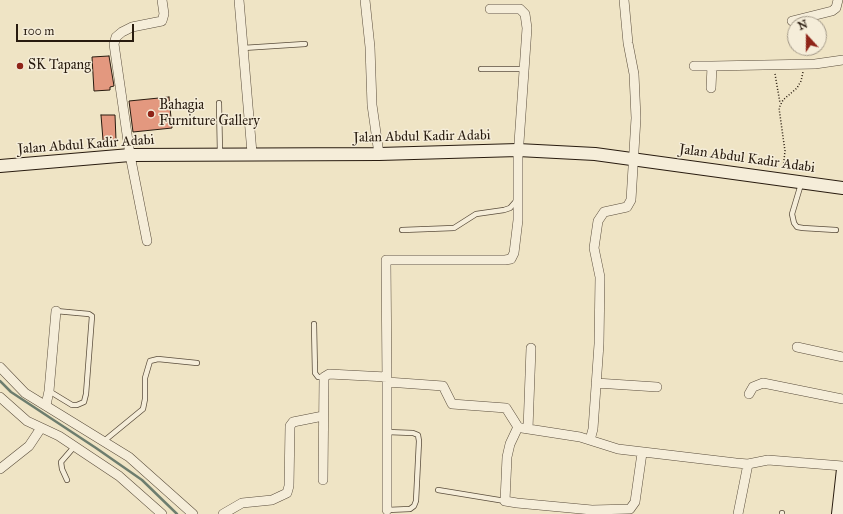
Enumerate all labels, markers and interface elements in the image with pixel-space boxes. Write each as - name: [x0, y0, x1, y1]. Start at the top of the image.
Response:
- scale bar: [18, 16, 136, 42]
- north arrow: [787, 16, 827, 56]
- text: N: [796, 18, 810, 33]
- text: 100 m: [23, 24, 54, 38]
- place label: SK Tapang: [28, 58, 91, 74]
- marker: SK Tapang: [15, 61, 25, 71]
- place label: Bahagia Furniture Gallery: [159, 98, 260, 130]
- marker: Bahagia Furniture Gallery: [146, 109, 156, 119]
- street label: Jalan Abdul Kadir Adabi: [353, 127, 491, 147]
- street label: Jalan Abdul Kadir Adabi: [17, 132, 155, 158]
- street label: Jalan Abdul Kadir Adabi: [678, 141, 816, 177]

